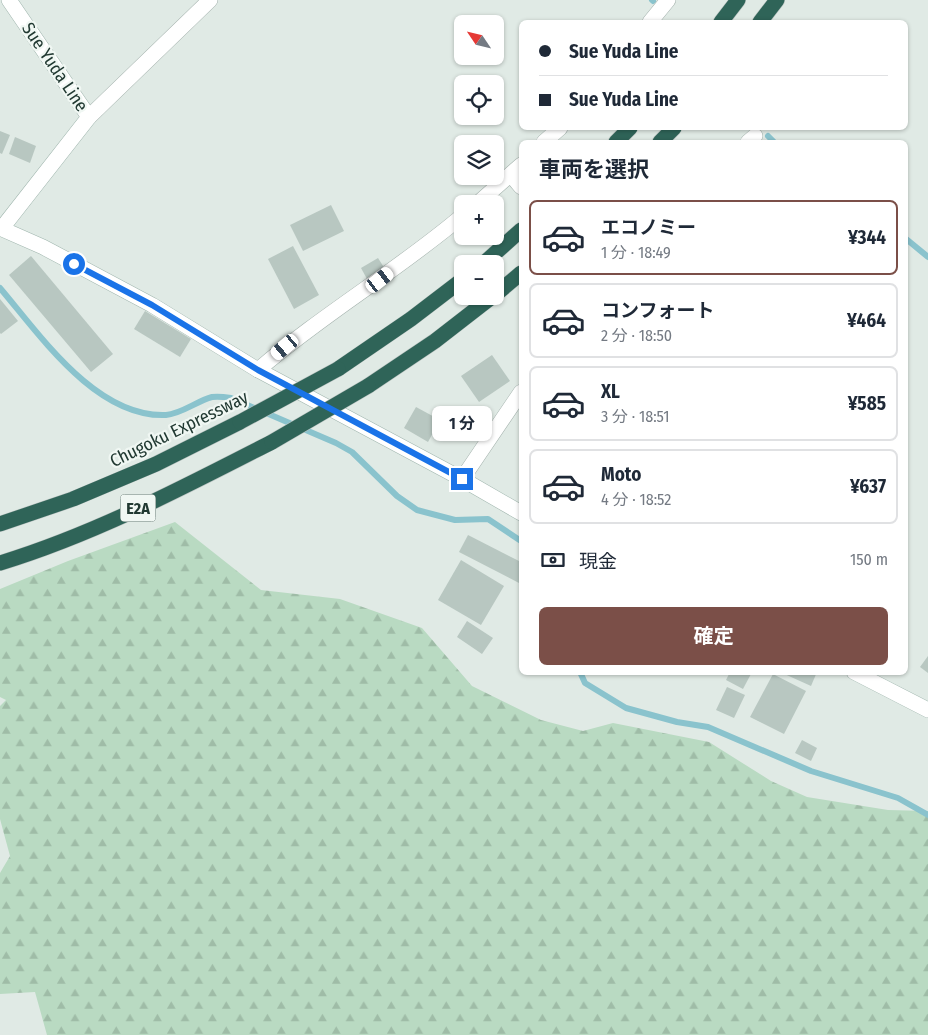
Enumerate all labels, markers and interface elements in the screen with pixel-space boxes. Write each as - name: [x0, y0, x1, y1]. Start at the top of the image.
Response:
- north arrow: [454, 15, 504, 65]
- map controls: [454, 15, 504, 305]
- street label: Sue Yuda Line: [17, 18, 93, 116]
- text: Sue Yuda Line: [569, 40, 679, 63]
- button: locate: [454, 75, 504, 125]
- text: Sue Yuda Line: [569, 88, 679, 111]
- button: layers: [454, 135, 504, 185]
- text: 車両を選択: [539, 156, 649, 183]
- button: +: [454, 195, 504, 245]
- icon: car: [541, 215, 586, 260]
- text: エコノミー: [601, 216, 696, 239]
- text: ¥344: [848, 226, 886, 249]
- text: 1 分 · 18:49: [601, 243, 671, 262]
- route start: [63, 253, 85, 275]
- button: −: [454, 255, 504, 305]
- car: [363, 265, 396, 295]
- icon: car: [541, 298, 586, 343]
- text: コンフォート: [601, 299, 714, 322]
- text: ¥464: [847, 309, 886, 332]
- text: 2 分 · 18:50: [601, 326, 672, 345]
- car: [268, 332, 301, 362]
- text: XL: [601, 380, 620, 403]
- icon: car: [541, 381, 586, 426]
- street label: Chugoku Expressway: [106, 386, 252, 472]
- text: ¥585: [848, 392, 886, 415]
- callout: 1 分: [432, 406, 492, 442]
- text: 3 分 · 18:51: [601, 407, 669, 426]
- text: 1 分: [449, 414, 475, 433]
- text: Moto: [601, 463, 641, 486]
- icon: car: [541, 464, 586, 509]
- route end: [451, 468, 473, 490]
- text: ¥637: [850, 475, 886, 498]
- text: 4 分 · 18:52: [601, 490, 671, 509]
- road number: E2A: [120, 494, 156, 522]
- icon: cash: [539, 546, 567, 574]
- text: 現金: [579, 550, 617, 573]
- text: 150 m: [850, 550, 888, 569]
- button: 確定: [539, 607, 888, 665]

